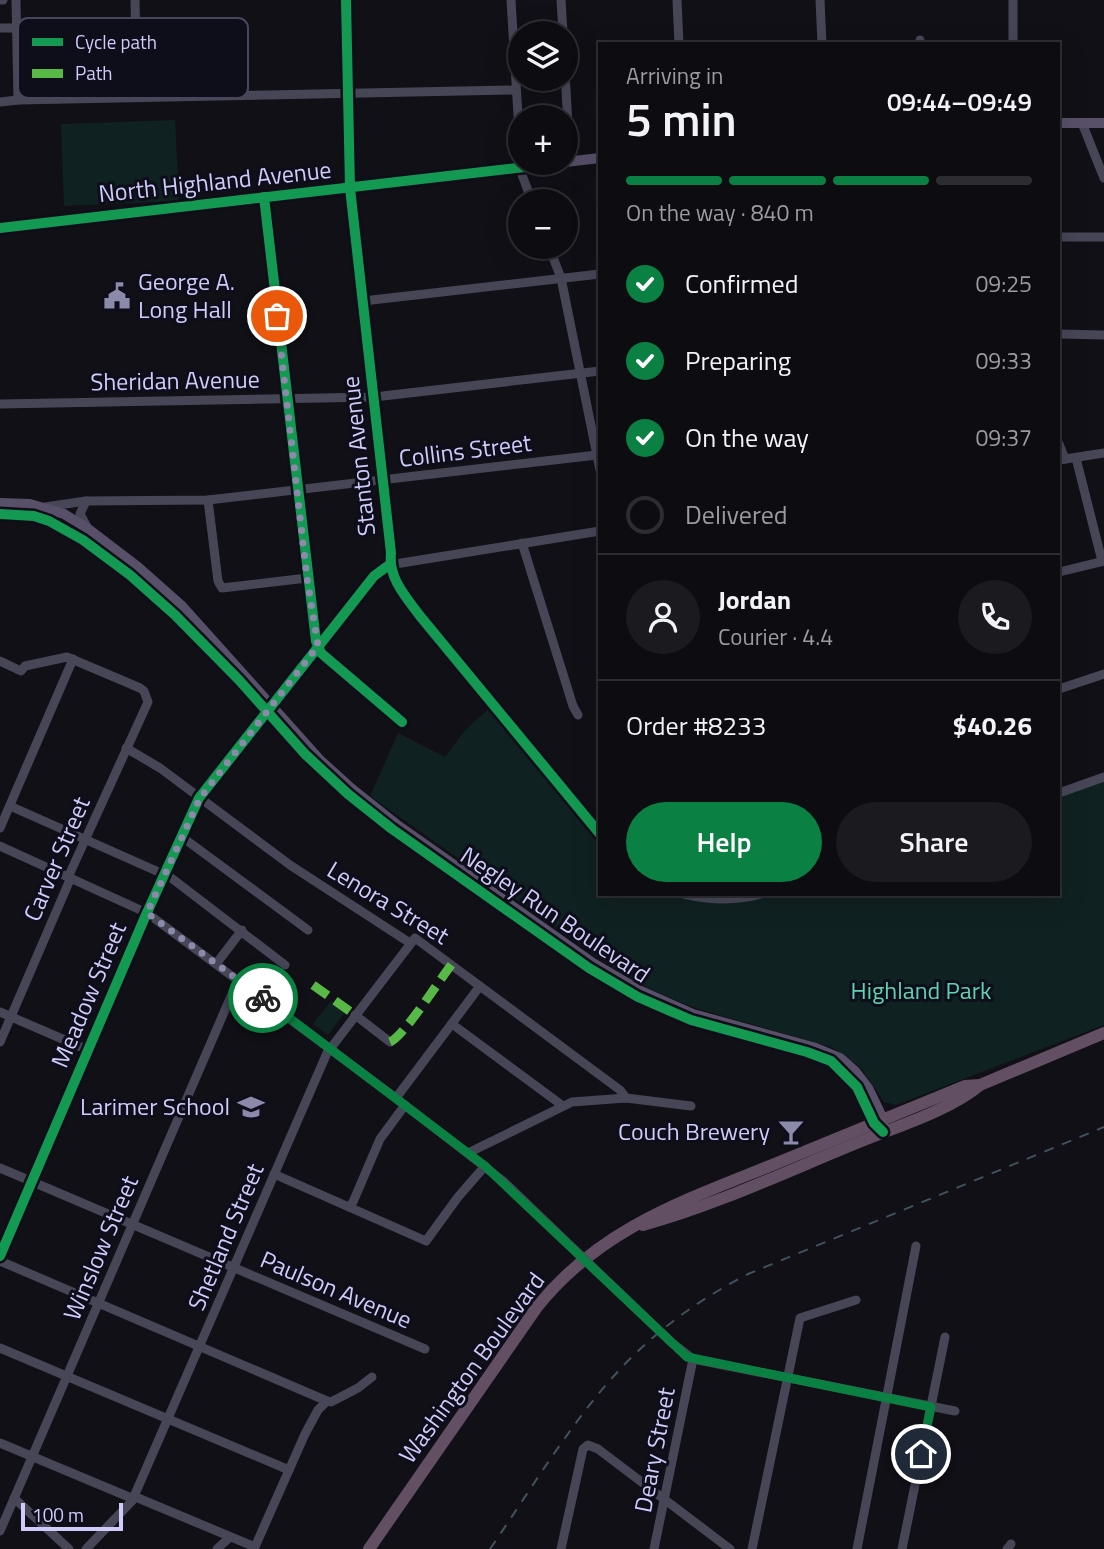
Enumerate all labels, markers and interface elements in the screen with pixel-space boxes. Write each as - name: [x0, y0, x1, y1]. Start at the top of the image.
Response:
- legend: [18, 18, 248, 98]
- map controls: [508, 21, 578, 259]
- button: layers: [508, 21, 578, 91]
- text: Cycle path: [75, 27, 157, 56]
- text: Path: [75, 58, 113, 87]
- text: Arriving in: [626, 58, 723, 93]
- text: 09:44–09:49: [887, 82, 1032, 121]
- text: 5 min: [626, 84, 737, 154]
- button: +: [508, 105, 578, 175]
- street label: North Highland Avenue: [97, 151, 333, 211]
- button: −: [508, 189, 578, 259]
- text: On the way · 840 m: [626, 195, 814, 230]
- place label: George A. Long Hall: [138, 263, 235, 327]
- text: Confirmed: [685, 264, 799, 303]
- icon: check: [626, 265, 664, 303]
- text: 09:25: [975, 266, 1032, 301]
- public building icon: George A. Long Hall: [102, 281, 132, 311]
- pin: [247, 286, 307, 346]
- icon: bag: [258, 297, 296, 335]
- text: Preparing: [685, 341, 791, 380]
- icon: check: [626, 342, 664, 380]
- text: 09:33: [975, 343, 1032, 378]
- street label: Sheridan Avenue: [90, 361, 260, 399]
- street label: Stanton Avenue: [332, 374, 384, 538]
- text: On the way: [685, 418, 809, 457]
- icon: check: [626, 419, 664, 457]
- text: 09:37: [975, 420, 1032, 455]
- street label: Collins Street: [397, 424, 534, 476]
- text: Delivered: [685, 495, 788, 534]
- button: person: [626, 580, 700, 654]
- text: Jordan: [718, 580, 791, 619]
- button: phone: [958, 580, 1032, 654]
- text: Courier · 4.4: [718, 619, 833, 654]
- text: Order #8233: [626, 706, 766, 745]
- text: $40.26: [953, 706, 1032, 745]
- street label: Carver Street: [14, 790, 99, 927]
- button: Help: [626, 802, 822, 882]
- button: Share: [836, 802, 1032, 882]
- street label: Negley Run Boulevard: [453, 837, 658, 991]
- street label: Lenora Street: [321, 852, 457, 953]
- street label: Meadow Street: [41, 916, 135, 1073]
- courier: [228, 963, 298, 1033]
- park label: Highland Park: [850, 972, 992, 1008]
- icon: bike: [244, 979, 282, 1017]
- place label: Larimer School: [80, 1088, 230, 1124]
- school or university icon: Larimer School: [236, 1092, 266, 1122]
- place label: Couch Brewery: [618, 1113, 770, 1149]
- bar icon: Couch Brewery: [776, 1117, 806, 1147]
- street label: Shetland Street: [178, 1157, 272, 1316]
- street label: Winslow Street: [53, 1169, 147, 1326]
- street label: Paulson Avenue: [255, 1241, 418, 1337]
- street label: Washington Boulevard: [389, 1264, 553, 1470]
- street label: Deary Street: [624, 1384, 684, 1515]
- pin: [891, 1424, 951, 1484]
- icon: home: [902, 1435, 940, 1473]
- scale bar: [21, 1500, 122, 1532]
- text: 100 m: [32, 1500, 84, 1529]

